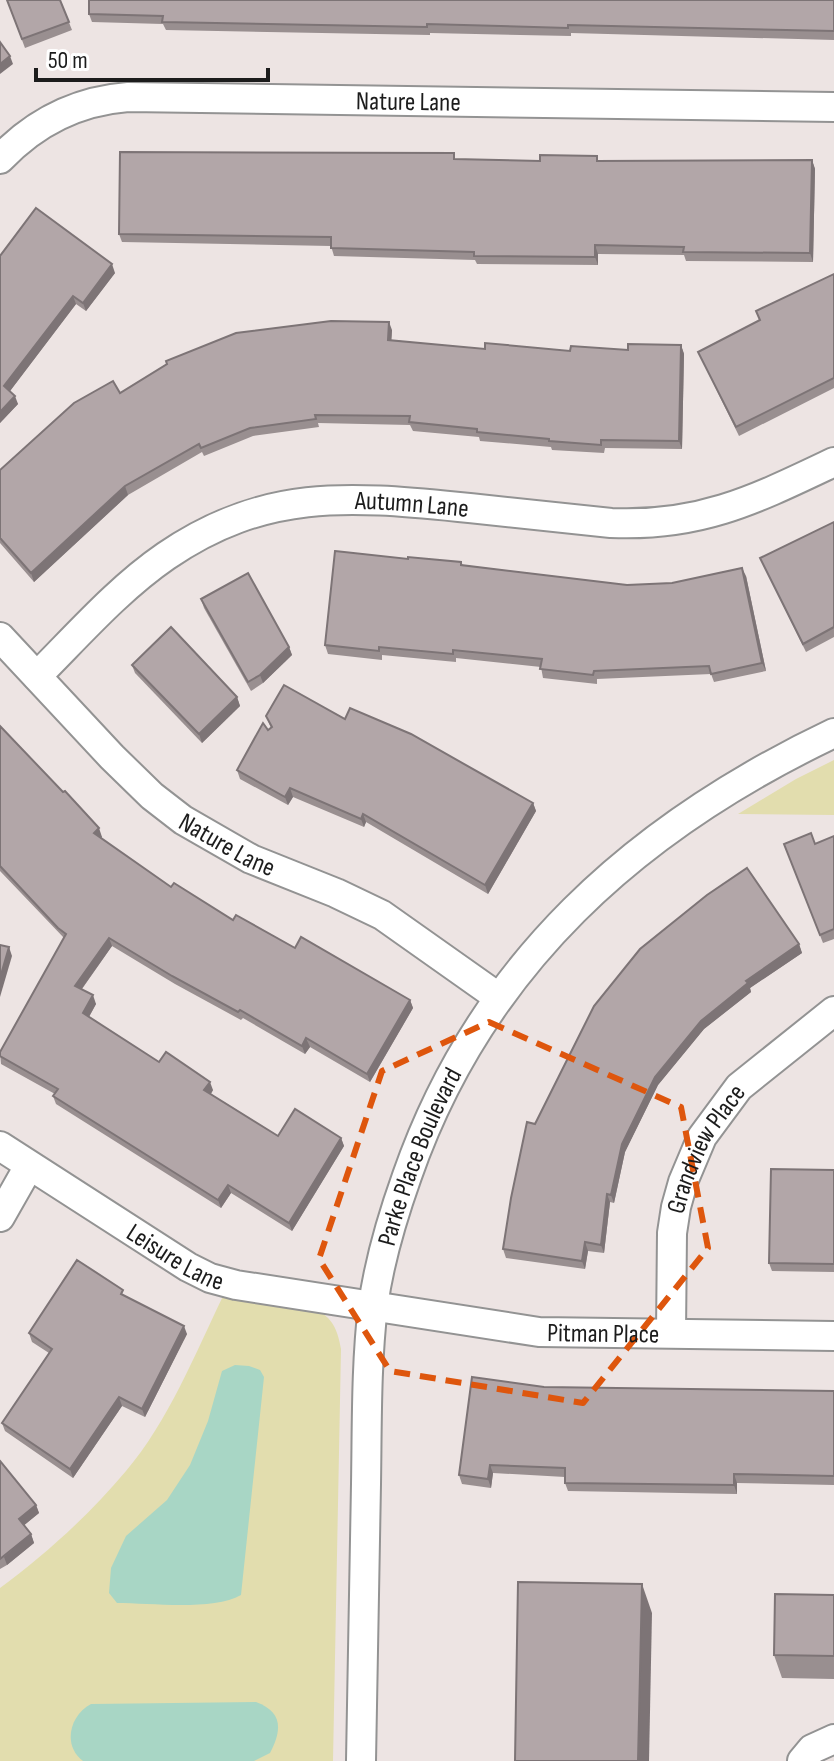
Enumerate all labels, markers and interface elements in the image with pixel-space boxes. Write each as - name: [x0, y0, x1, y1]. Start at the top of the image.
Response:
- scale bar: [36, 32, 268, 82]
- text: 50 m: [48, 46, 88, 75]
- street label: Nature Lane: [356, 86, 461, 119]
- street label: Autumn Lane: [354, 486, 470, 525]
- street label: Nature Lane: [173, 807, 279, 884]
- street label: Parke Place Boulevard: [372, 1063, 469, 1249]
- street label: Grandview Place: [661, 1079, 753, 1217]
- street label: Leisure Lane: [120, 1218, 227, 1298]
- street label: Pitman Place: [547, 1318, 660, 1351]

